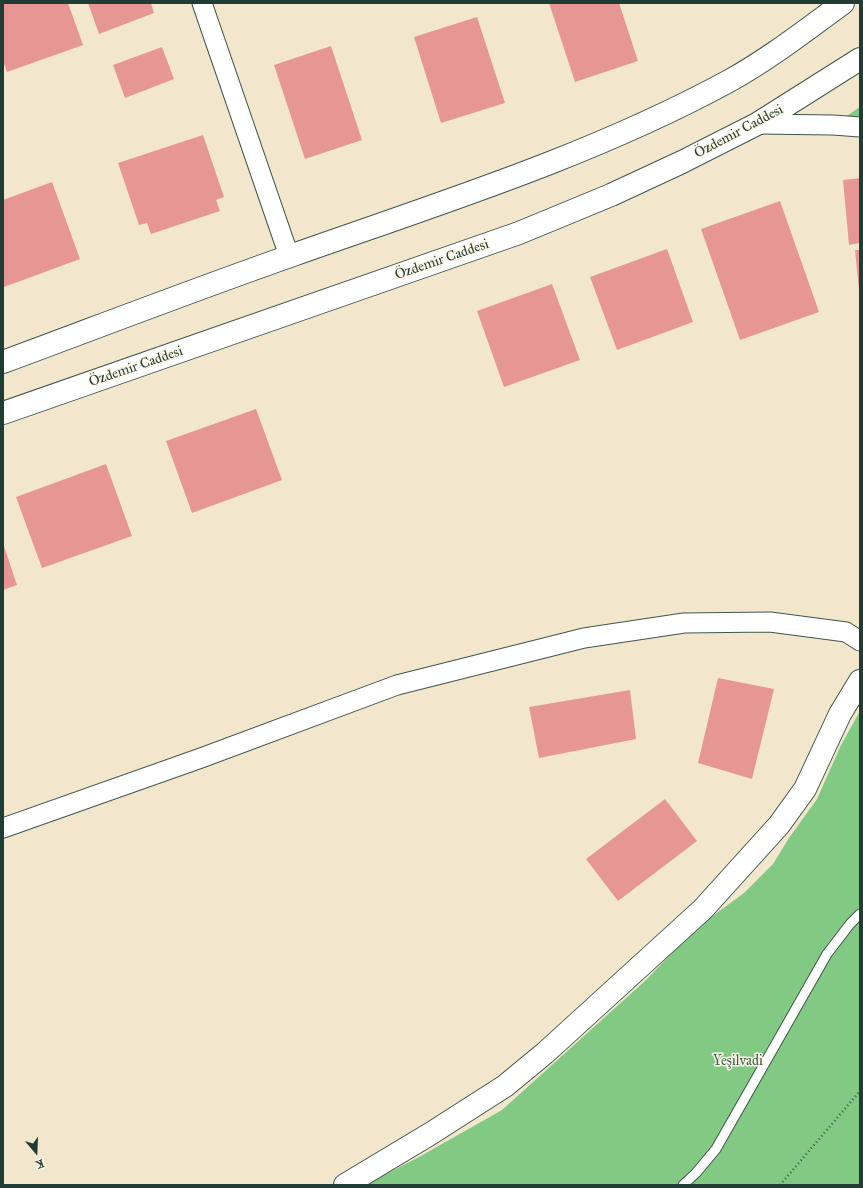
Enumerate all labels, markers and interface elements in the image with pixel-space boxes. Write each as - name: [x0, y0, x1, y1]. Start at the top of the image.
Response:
- street label: Özdemir Caddesi: [692, 102, 786, 162]
- street label: Özdemir Caddesi: [393, 236, 491, 284]
- street label: Özdemir Caddesi: [87, 343, 185, 391]
- park label: Yeşilvadi: [713, 1054, 763, 1070]
- north arrow: [16, 1132, 56, 1172]
- text: K: [34, 1156, 46, 1171]

